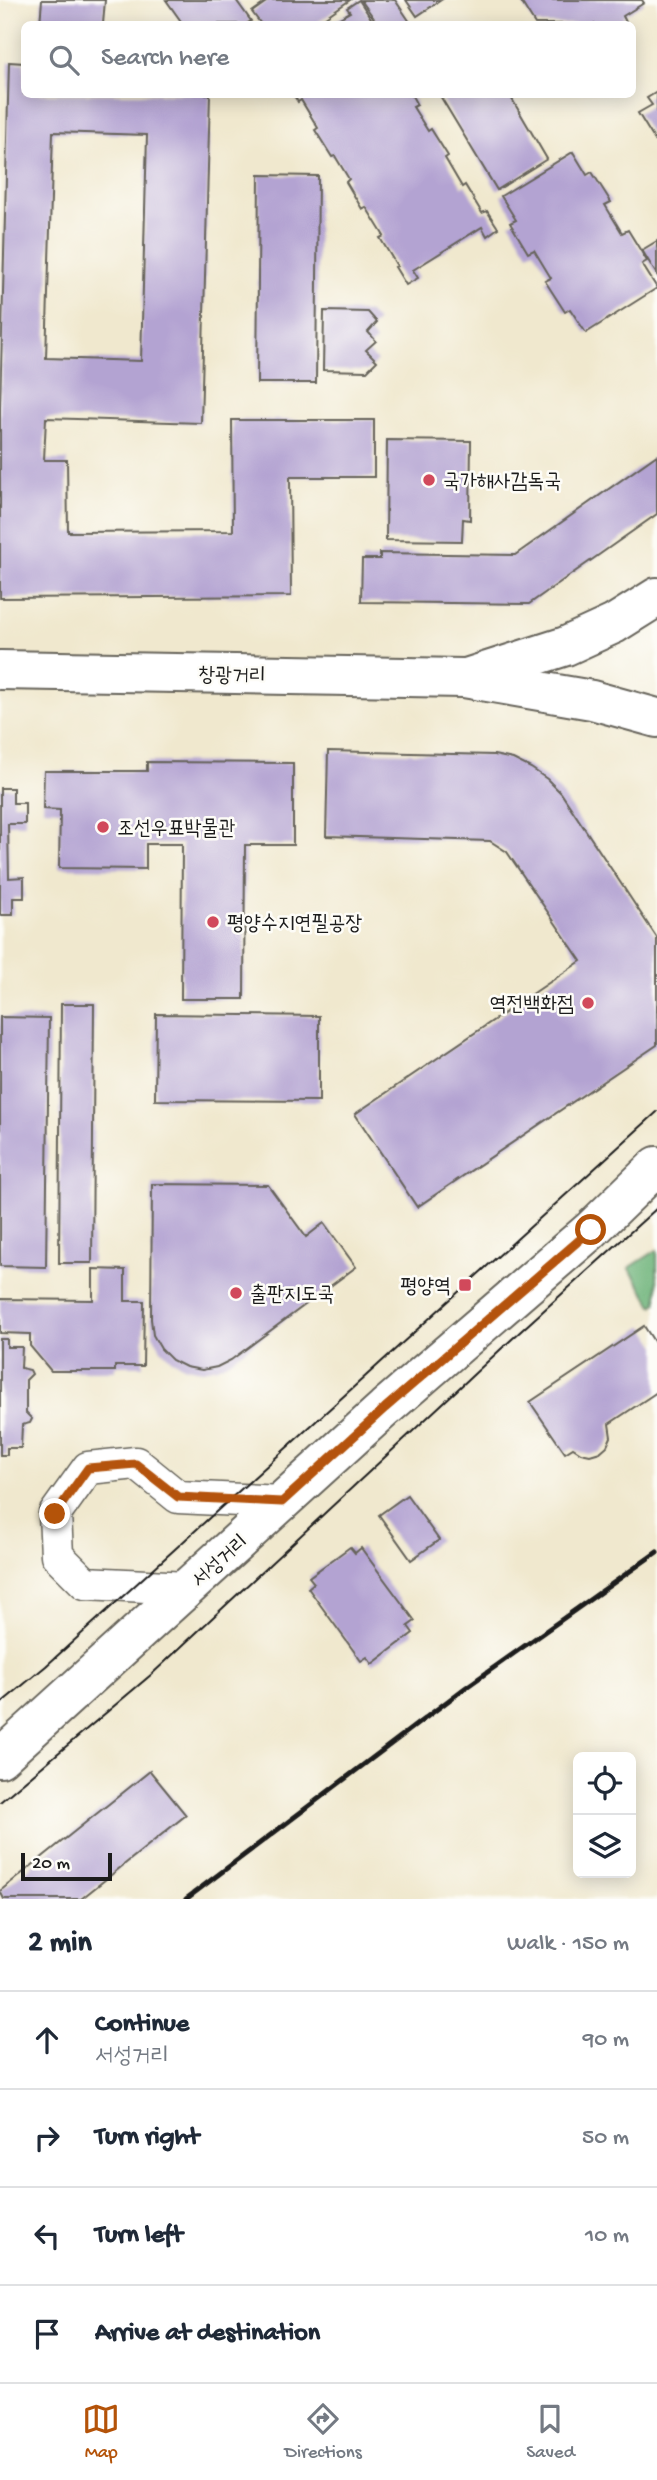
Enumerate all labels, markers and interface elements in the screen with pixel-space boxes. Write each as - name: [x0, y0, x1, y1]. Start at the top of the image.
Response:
- search box: [21, 21, 636, 98]
- icon: search: [45, 41, 83, 79]
- text: Search here: [101, 44, 229, 75]
- place label: 국가해사감독국: [443, 471, 561, 496]
- marker: 국가해사감독국: [421, 472, 437, 488]
- street label: 창광거리: [198, 664, 266, 691]
- place label: 조선우표박물관: [117, 818, 235, 843]
- marker: 조선우표박물관: [95, 819, 111, 835]
- place label: 평양수지연필공장: [227, 913, 362, 938]
- marker: 평양수지연필공장: [205, 914, 221, 930]
- place label: 역전백화점: [490, 994, 574, 1019]
- marker: 역전백화점: [580, 995, 596, 1011]
- route start: [575, 1214, 606, 1245]
- place label: 평양역: [400, 1276, 451, 1301]
- marker: 평양역: [457, 1277, 473, 1293]
- place label: 출판지도국: [250, 1283, 335, 1309]
- marker: 출판지도국: [228, 1285, 244, 1301]
- route end: [39, 1498, 70, 1529]
- street label: 서성거리: [188, 1531, 255, 1595]
- map controls: [573, 1752, 636, 1878]
- button: locate: [573, 1752, 636, 1815]
- button: layers: [573, 1815, 636, 1878]
- scale bar: [21, 1850, 112, 1882]
- text: 20 m: [32, 1853, 70, 1876]
- text: 2 min: [28, 1927, 92, 1962]
- text: Walk · 150 m: [507, 1931, 629, 1958]
- text: Continue: [95, 2010, 189, 2041]
- icon: ahead: [28, 2021, 66, 2059]
- text: 90 m: [583, 2027, 629, 2054]
- text: 서성거리: [95, 2044, 169, 2071]
- icon: right: [28, 2119, 66, 2157]
- text: Turn right: [95, 2123, 199, 2154]
- text: 50 m: [582, 2125, 629, 2152]
- icon: left: [28, 2217, 66, 2255]
- text: Turn left: [95, 2221, 183, 2252]
- text: 10 m: [585, 2223, 629, 2250]
- icon: arrive: [28, 2315, 66, 2353]
- text: Arrive at destination: [95, 2319, 320, 2350]
- tab: Map: [82, 2400, 120, 2465]
- tab: Directions: [285, 2400, 362, 2465]
- tab: Saved: [526, 2400, 575, 2465]

